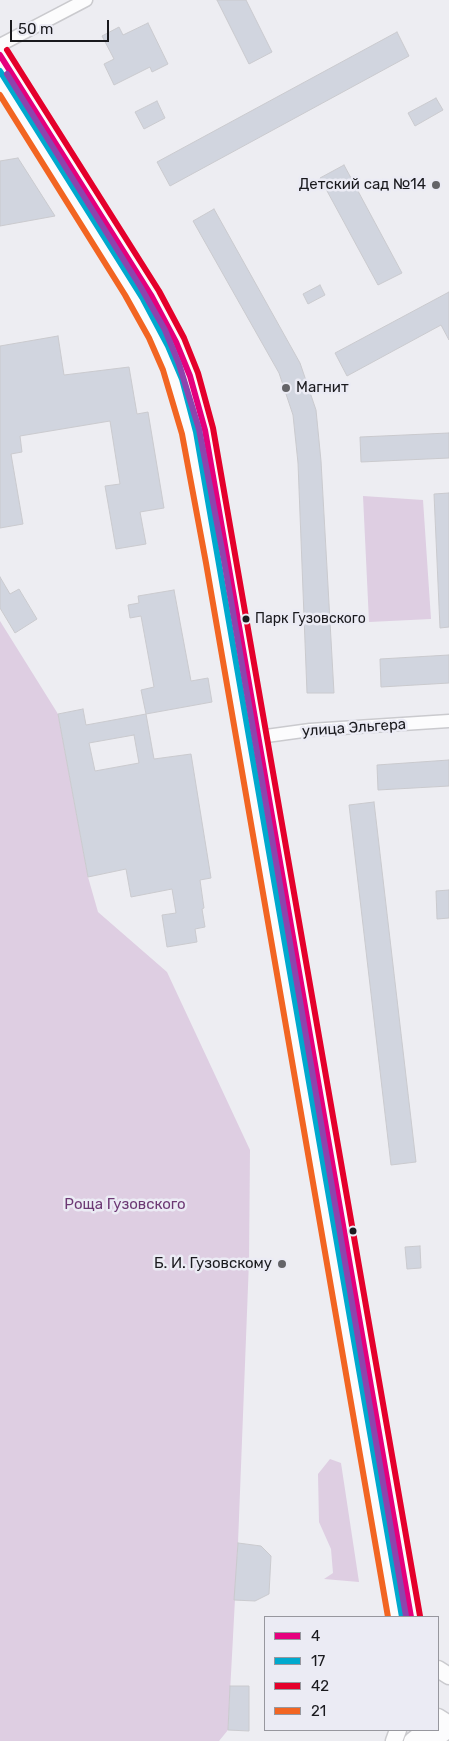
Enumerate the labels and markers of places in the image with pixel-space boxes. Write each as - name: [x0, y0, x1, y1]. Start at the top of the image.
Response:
- place label: Детский сад №14: [299, 176, 426, 194]
- marker: Детский сад №14: [430, 179, 442, 191]
- place label: Магнит: [296, 379, 349, 397]
- marker: Магнит: [280, 382, 292, 394]
- place label: Парк Гузовского: [255, 611, 366, 627]
- marker: Парк Гузовского: [241, 614, 251, 624]
- unlabelled marker: [348, 1226, 358, 1236]
- place label: Б. И. Гузовскому: [154, 1255, 272, 1273]
- marker: Б. И. Гузовскому: [276, 1258, 288, 1270]

